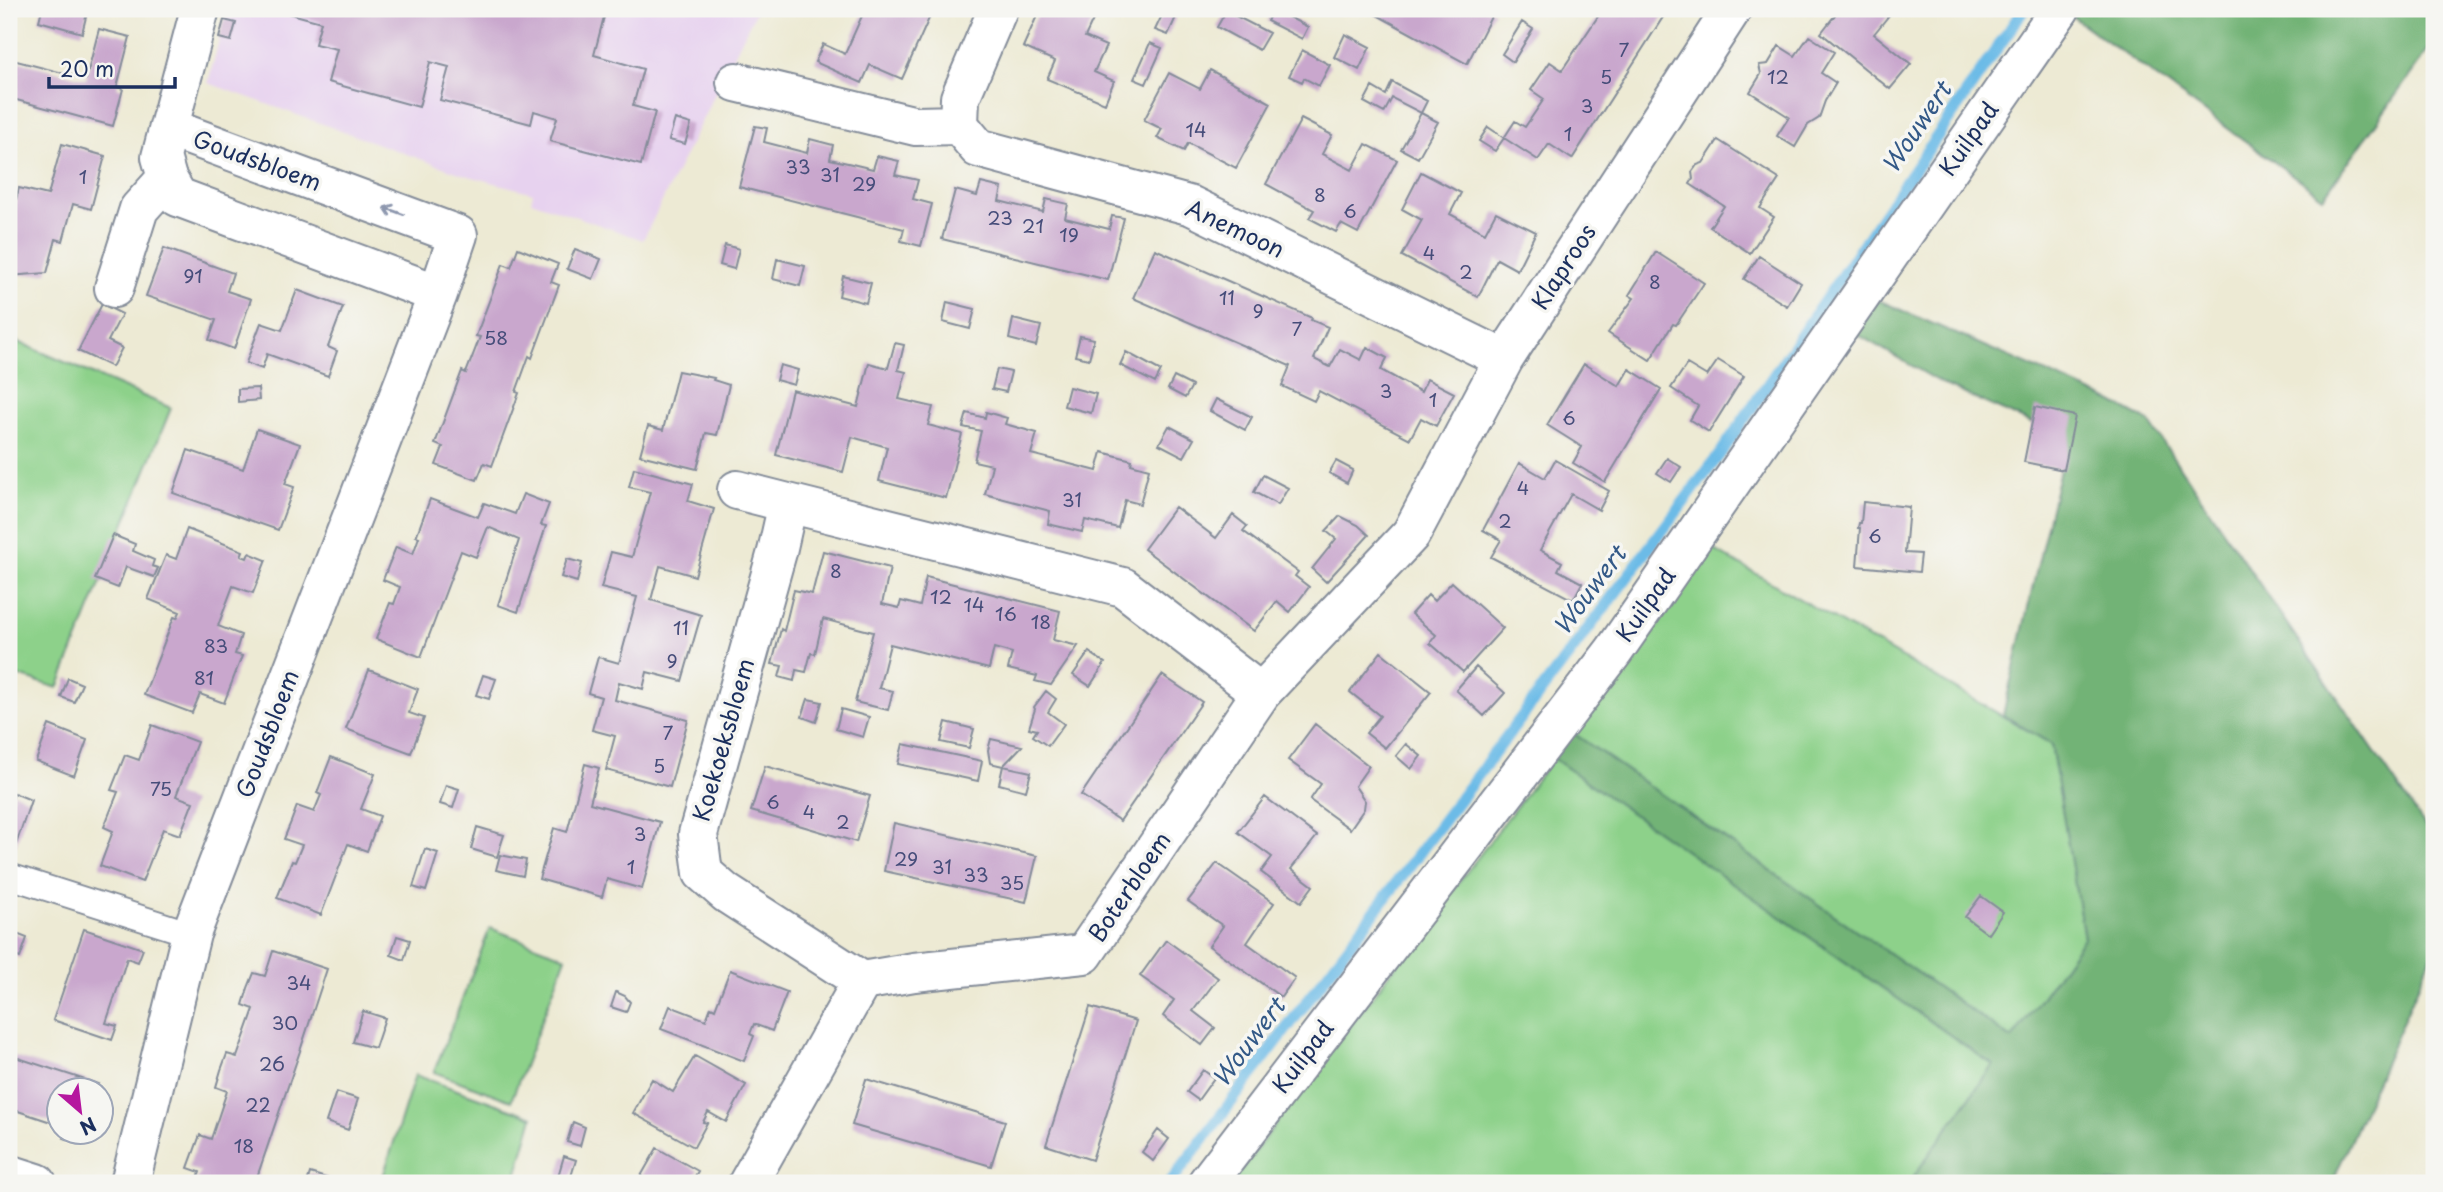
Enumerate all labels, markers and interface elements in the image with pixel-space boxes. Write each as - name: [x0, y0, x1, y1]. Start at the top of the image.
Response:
- house number: 7: [1619, 35, 1630, 63]
- scale bar: [49, 46, 175, 90]
- text: 20 m: [60, 52, 114, 84]
- house number: 5: [1600, 62, 1612, 90]
- house number: 12: [1767, 62, 1789, 90]
- water label: Wouwert: [1872, 71, 1961, 180]
- house number: 3: [1581, 91, 1593, 119]
- street label: Kuilpad: [1929, 94, 2006, 182]
- house number: 14: [1185, 115, 1207, 143]
- house number: 1: [1564, 119, 1572, 147]
- street label: Goudsbloem: [188, 120, 327, 199]
- house number: 33: [786, 152, 810, 180]
- house number: 31: [820, 160, 840, 188]
- house number: 1: [79, 162, 87, 190]
- house number: 29: [852, 169, 876, 197]
- house number: 8: [1314, 180, 1326, 208]
- street label: Anemoon: [1180, 190, 1291, 266]
- house number: 6: [1343, 196, 1357, 224]
- house number: 23: [987, 203, 1013, 231]
- one-way arrow: [384, 204, 406, 217]
- house number: 21: [1022, 211, 1044, 239]
- street label: Klaproos: [1522, 216, 1604, 316]
- house number: 19: [1059, 220, 1079, 248]
- house number: 4: [1423, 238, 1435, 266]
- house number: 2: [1459, 257, 1473, 285]
- house number: 91: [183, 261, 203, 289]
- house number: 8: [1649, 267, 1661, 295]
- house number: 11: [1219, 283, 1235, 311]
- house number: 9: [1252, 296, 1264, 324]
- house number: 7: [1292, 314, 1303, 342]
- house number: 58: [484, 323, 508, 351]
- house number: 3: [1380, 376, 1392, 404]
- house number: 1: [1429, 385, 1437, 413]
- house number: 6: [1562, 403, 1576, 431]
- house number: 4: [1517, 473, 1529, 501]
- house number: 31: [1062, 485, 1082, 513]
- house number: 2: [1498, 506, 1512, 534]
- house number: 6: [1868, 521, 1882, 549]
- water label: Wouwert: [1543, 535, 1636, 642]
- house number: 8: [830, 556, 842, 584]
- street label: Kuilpad: [1606, 560, 1683, 648]
- house number: 12: [930, 582, 952, 610]
- house number: 14: [963, 590, 985, 618]
- house number: 16: [995, 599, 1017, 627]
- house number: 18: [1031, 607, 1051, 635]
- house number: 11: [673, 613, 689, 641]
- house number: 83: [204, 631, 228, 659]
- house number: 9: [666, 646, 678, 674]
- street label: Koekoeksbloem: [683, 654, 763, 825]
- house number: 81: [194, 663, 214, 691]
- street label: Goudsbloem: [226, 664, 307, 803]
- house number: 7: [663, 718, 674, 746]
- house number: 5: [653, 751, 665, 779]
- house number: 75: [150, 774, 172, 802]
- house number: 6: [766, 787, 780, 815]
- house number: 4: [803, 797, 815, 825]
- house number: 2: [836, 807, 850, 835]
- house number: 3: [634, 819, 646, 847]
- street label: Boterbloem: [1079, 824, 1179, 948]
- house number: 29: [894, 844, 918, 872]
- house number: 1: [627, 852, 635, 880]
- house number: 31: [932, 852, 952, 880]
- house number: 33: [964, 860, 988, 888]
- house number: 35: [1000, 868, 1024, 896]
- house number: 34: [286, 968, 312, 996]
- water label: Wouwert: [1202, 987, 1295, 1094]
- house number: 30: [272, 1008, 298, 1036]
- street label: Kuilpad: [1263, 1012, 1341, 1100]
- house number: 26: [259, 1049, 285, 1077]
- north arrow: [46, 1076, 116, 1146]
- house number: 22: [245, 1090, 271, 1118]
- text: N: [75, 1111, 102, 1143]
- house number: 18: [234, 1131, 254, 1159]

